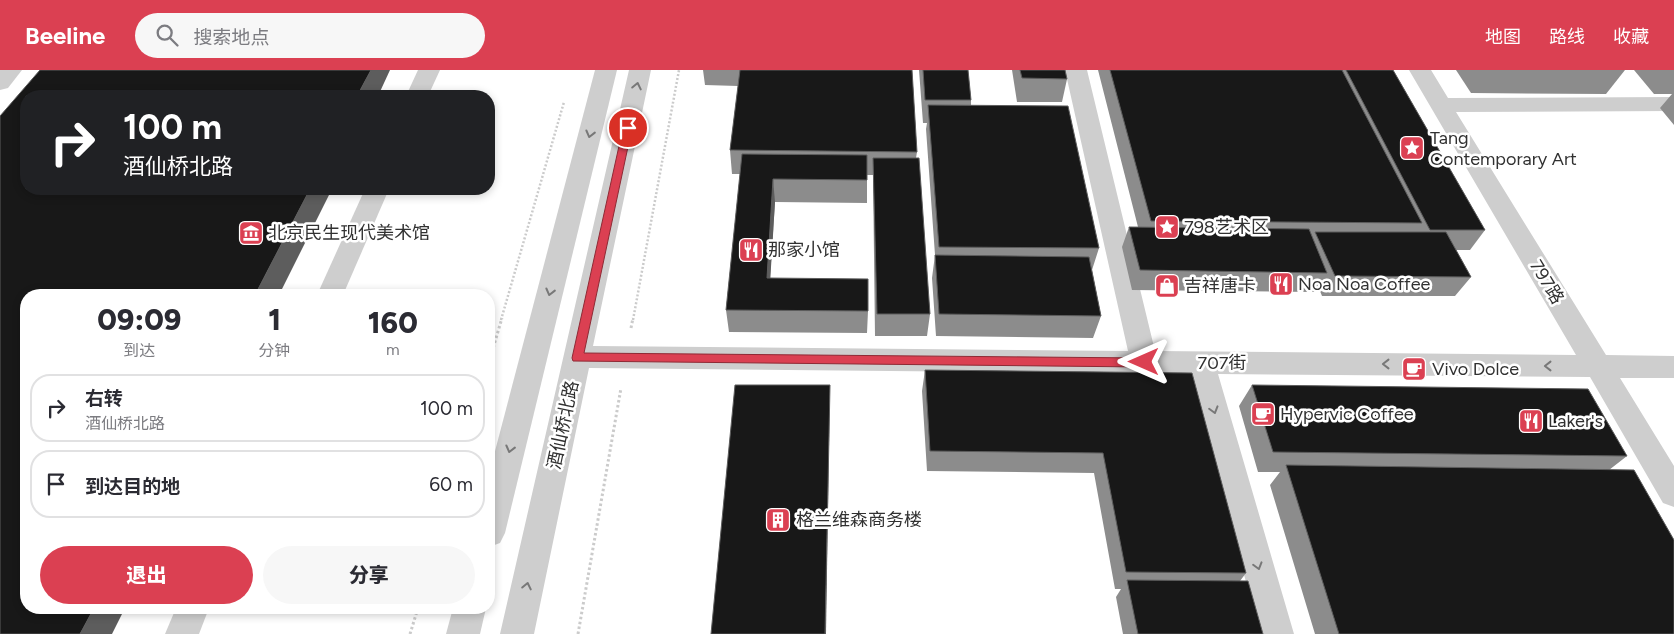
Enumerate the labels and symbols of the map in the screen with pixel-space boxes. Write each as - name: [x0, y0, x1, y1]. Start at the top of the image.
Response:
- one-way arrow: [631, 81, 642, 90]
- pin: [607, 107, 649, 149]
- place label: Tang Contemporary Art: [1430, 127, 1577, 170]
- one-way arrow: [585, 130, 596, 139]
- place icon: Tang Contemporary Art: [1399, 135, 1425, 161]
- place icon: 798艺术区: [1154, 214, 1180, 240]
- place label: 798艺术区: [1184, 216, 1269, 238]
- museum icon: 北京民生现代美术馆: [238, 220, 264, 246]
- place label: 北京民生现代美术馆: [268, 222, 430, 244]
- restaurant icon: 那家小馆: [738, 237, 764, 263]
- place label: 那家小馆: [768, 239, 840, 261]
- street label: 797路: [1525, 256, 1569, 308]
- restaurant icon: Noa Noa Coffee: [1268, 271, 1294, 297]
- shop icon: 吉祥唐卡: [1154, 273, 1180, 299]
- place label: Noa Noa Coffee: [1298, 273, 1430, 295]
- place label: 吉祥唐卡: [1184, 275, 1256, 297]
- one-way arrow: [545, 287, 556, 296]
- position arrow: [1117, 335, 1169, 387]
- street label: 707街: [1198, 352, 1246, 374]
- cafe icon: Vivo Dolce: [1401, 356, 1427, 382]
- place label: Vivo Dolce: [1432, 358, 1519, 380]
- one-way arrow: [1382, 359, 1390, 369]
- one-way arrow: [1544, 361, 1552, 371]
- street label: 酒仙桥北路: [543, 379, 583, 471]
- cafe icon: Hypervic Coffee: [1250, 401, 1276, 427]
- place label: Hypervic Coffee: [1280, 403, 1414, 425]
- one-way arrow: [1208, 405, 1218, 413]
- restaurant icon: Laker's: [1518, 408, 1544, 434]
- place label: Laker's: [1548, 410, 1603, 432]
- one-way arrow: [505, 445, 516, 454]
- building icon: 格兰维森商务楼: [765, 507, 791, 533]
- place label: 格兰维森商务楼: [796, 509, 922, 531]
- one-way arrow: [1252, 562, 1262, 570]
- one-way arrow: [521, 582, 532, 591]

